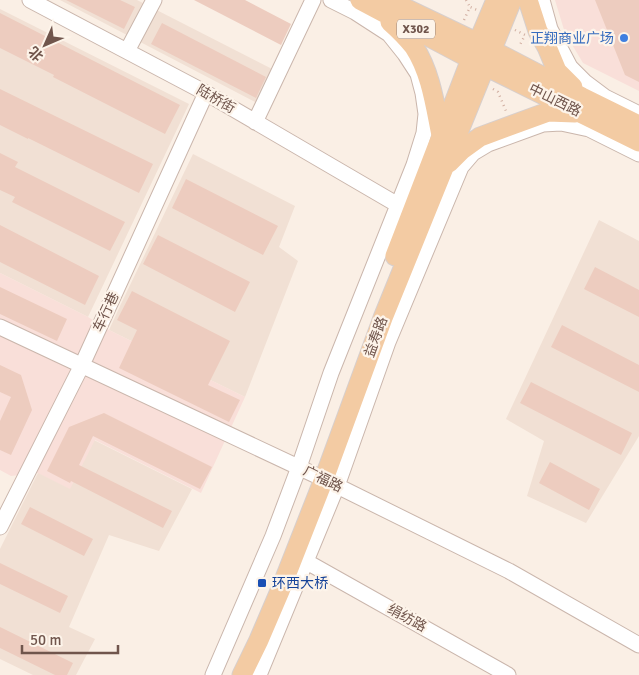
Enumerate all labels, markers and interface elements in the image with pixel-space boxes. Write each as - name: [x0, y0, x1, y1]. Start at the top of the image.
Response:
- north arrow: [20, 20, 70, 70]
- road number: X302: [397, 20, 435, 38]
- place label: 正翔商业广场: [530, 30, 614, 47]
- marker: 正翔商业广场: [618, 32, 630, 44]
- text: 北: [25, 43, 47, 65]
- street label: 中山西路: [526, 80, 584, 120]
- street label: 陆桥街: [194, 81, 238, 117]
- street label: 车行巷: [89, 289, 123, 335]
- street label: 益寿路: [361, 314, 391, 360]
- street label: 广福路: [300, 462, 346, 496]
- place label: 环西大桥: [272, 575, 328, 592]
- marker: 环西大桥: [256, 577, 268, 589]
- street label: 绢纺路: [385, 600, 429, 636]
- scale bar: [22, 622, 119, 654]
- text: 50 m: [30, 631, 61, 649]

